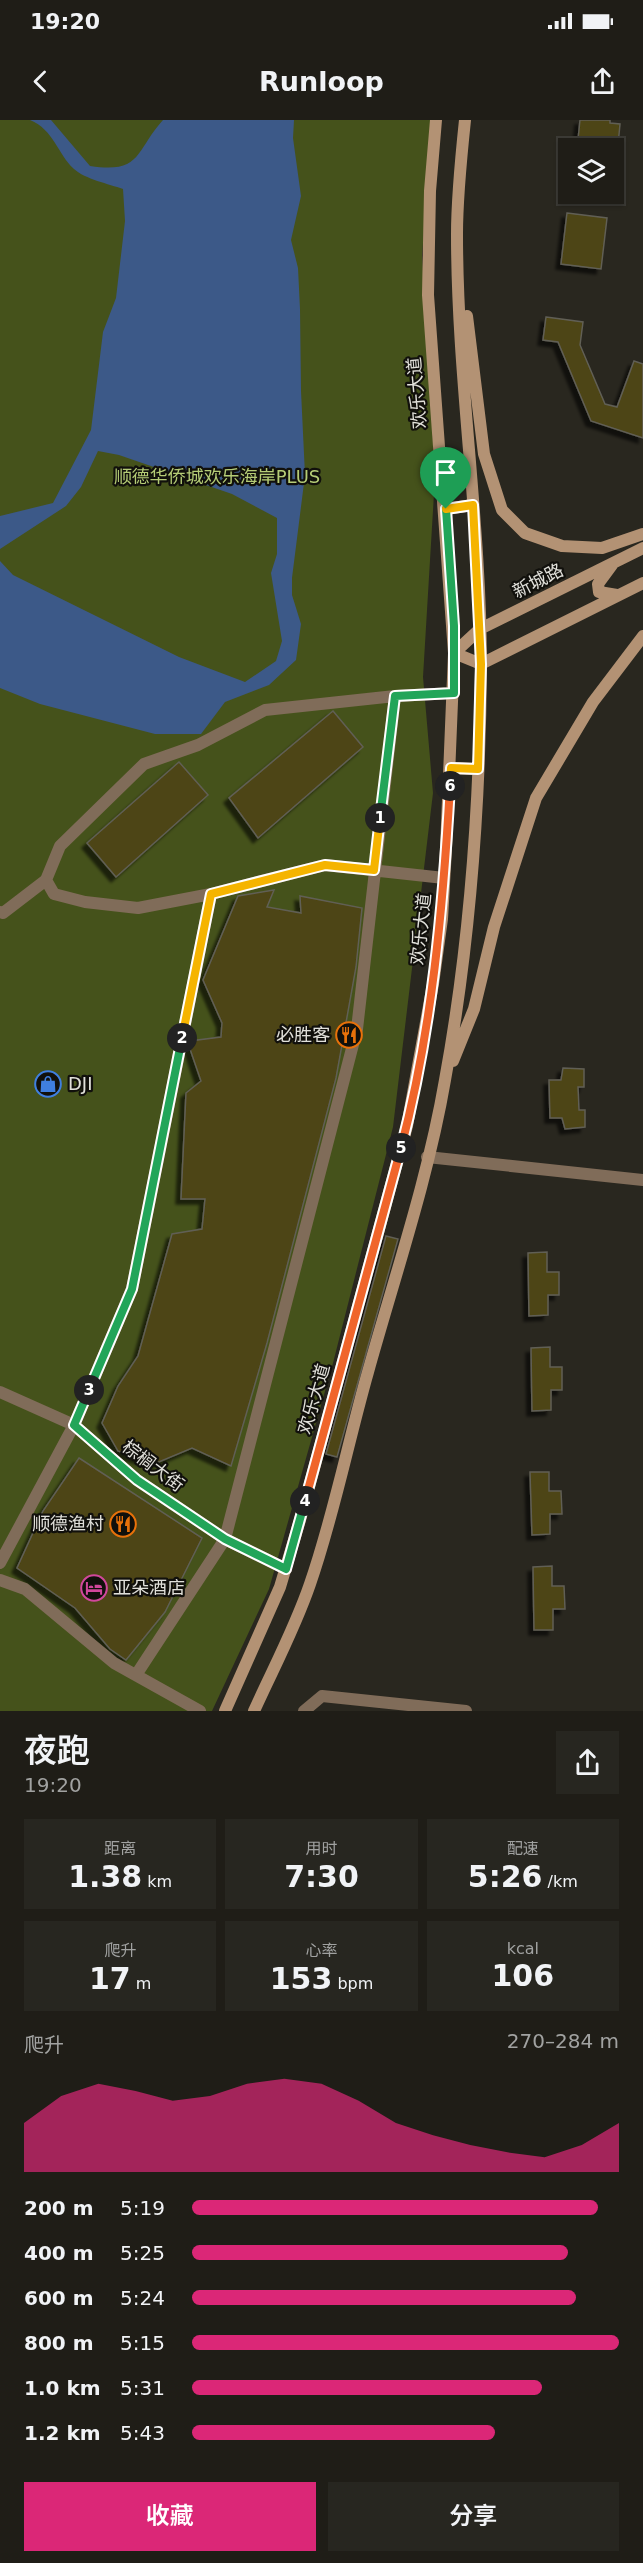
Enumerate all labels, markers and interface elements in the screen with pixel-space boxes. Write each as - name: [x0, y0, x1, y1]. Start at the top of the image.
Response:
- text: 19:20: [30, 9, 100, 34]
- icon: back: [24, 65, 57, 98]
- icon: share: [586, 65, 619, 98]
- text: Runloop: [259, 66, 384, 97]
- map controls: [558, 138, 624, 204]
- button: layers: [558, 138, 624, 204]
- street label: 欢乐大道: [403, 356, 430, 430]
- pin: [420, 447, 471, 509]
- icon: arrive: [429, 456, 462, 489]
- park label: 顺德华侨城欢乐海岸PLUS: [114, 466, 320, 487]
- street label: 新城路: [509, 559, 567, 602]
- pin: 6: [435, 771, 465, 801]
- text: 6: [444, 776, 456, 795]
- pin: 1: [365, 803, 395, 833]
- text: 1: [374, 808, 386, 827]
- street label: 欢乐大道: [406, 892, 435, 966]
- restaurant icon: 必胜客: [334, 1020, 364, 1050]
- pin: 2: [167, 1023, 197, 1053]
- place label: 必胜客: [276, 1024, 330, 1045]
- text: 2: [176, 1028, 188, 1047]
- shop icon: DJI: [33, 1069, 63, 1099]
- place label: DJI: [68, 1073, 92, 1094]
- pin: 5: [386, 1133, 416, 1163]
- text: 5: [395, 1138, 407, 1157]
- street label: 欢乐大道: [294, 1361, 334, 1436]
- pin: 3: [74, 1375, 104, 1405]
- text: 3: [83, 1380, 95, 1399]
- street label: 棕榈大街: [118, 1436, 188, 1496]
- pin: 4: [290, 1486, 320, 1516]
- text: 4: [299, 1491, 311, 1510]
- restaurant icon: 顺德渔村: [108, 1509, 138, 1539]
- place label: 顺德渔村: [32, 1513, 104, 1534]
- hotel icon: 亚朵酒店: [79, 1573, 109, 1603]
- place label: 亚朵酒店: [113, 1577, 185, 1598]
- text: 夜跑: [24, 1731, 90, 1770]
- button: share: [556, 1731, 619, 1794]
- text: 19:20: [24, 1773, 82, 1797]
- text: 距离: [104, 1839, 136, 1858]
- text: 用时: [305, 1839, 338, 1858]
- text: 配速: [507, 1839, 539, 1858]
- text: 1.38: [68, 1859, 142, 1894]
- text: 7:30: [284, 1859, 359, 1894]
- text: 5:26: [468, 1859, 542, 1894]
- text: km: [142, 1872, 172, 1891]
- text: /km: [542, 1872, 578, 1891]
- text: kcal: [507, 1939, 539, 1958]
- text: 爬升: [104, 1941, 136, 1960]
- text: 心率: [305, 1941, 338, 1960]
- text: 106: [492, 1958, 554, 1993]
- text: 17: [89, 1961, 131, 1996]
- text: 153: [270, 1961, 332, 1996]
- text: m: [131, 1974, 151, 1993]
- text: bpm: [332, 1974, 373, 1993]
- text: 270–284 m: [507, 2029, 619, 2053]
- text: 爬升: [24, 2033, 64, 2057]
- text: 200 m: [24, 2196, 94, 2220]
- text: 5:19: [120, 2196, 165, 2220]
- text: 400 m: [24, 2241, 94, 2265]
- text: 5:25: [120, 2241, 165, 2265]
- text: 600 m: [24, 2286, 94, 2310]
- text: 5:24: [120, 2286, 165, 2310]
- text: 800 m: [24, 2331, 94, 2355]
- text: 5:15: [120, 2331, 165, 2355]
- text: 1.0 km: [24, 2376, 101, 2400]
- text: 5:31: [120, 2376, 165, 2400]
- text: 1.2 km: [24, 2421, 101, 2445]
- text: 5:43: [120, 2421, 165, 2445]
- button: 收藏: [24, 2482, 316, 2551]
- button: 分享: [328, 2482, 619, 2551]

